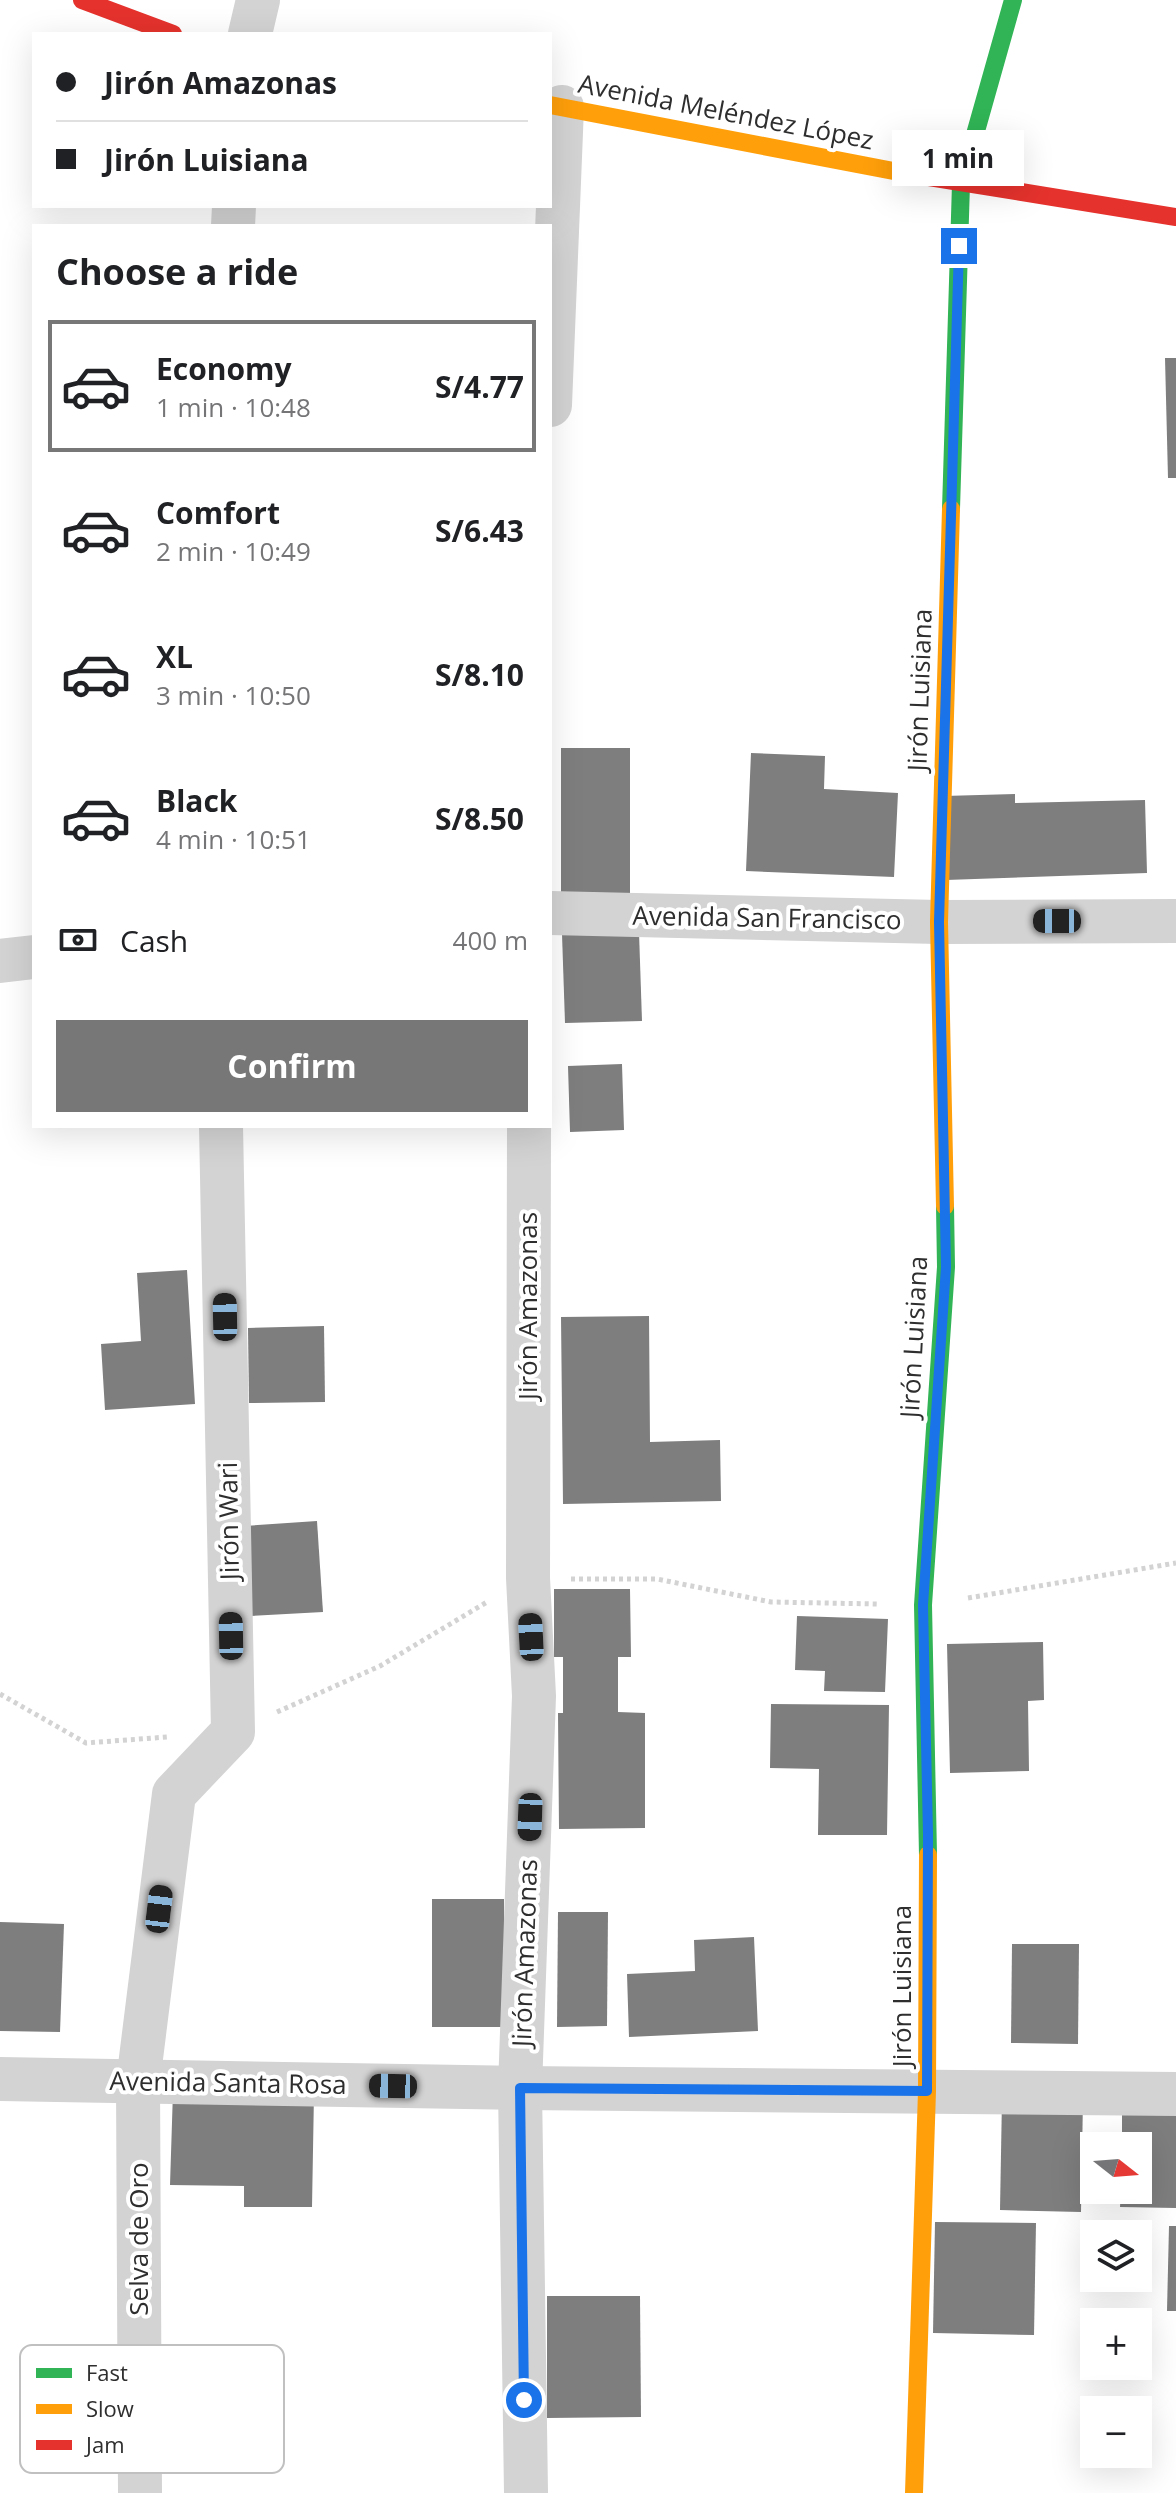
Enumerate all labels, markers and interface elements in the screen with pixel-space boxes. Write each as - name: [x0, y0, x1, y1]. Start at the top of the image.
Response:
- text: Jirón Amazonas: [104, 62, 337, 103]
- street label: Avenida Meléndez López: [575, 65, 877, 157]
- callout: 1 min: [893, 130, 1025, 186]
- text: Jirón Luisiana: [104, 139, 309, 180]
- text: 1 min: [922, 140, 994, 176]
- route end: [941, 228, 977, 264]
- text: Choose a ride: [56, 247, 298, 296]
- text: Economy: [156, 348, 292, 389]
- icon: car: [60, 350, 132, 422]
- text: S/4.77: [435, 366, 524, 407]
- text: 1 min · 10:48: [156, 389, 311, 425]
- text: Comfort: [156, 492, 280, 533]
- icon: car: [60, 494, 132, 566]
- text: S/6.43: [435, 510, 524, 551]
- text: 2 min · 10:49: [156, 533, 311, 569]
- street label: Jirón Luisiana: [898, 608, 940, 775]
- text: XL: [156, 636, 193, 677]
- icon: car: [60, 638, 132, 710]
- text: S/8.10: [435, 654, 524, 695]
- text: 3 min · 10:50: [156, 677, 311, 713]
- text: Black: [156, 780, 237, 821]
- icon: car: [60, 782, 132, 854]
- text: S/8.50: [435, 798, 524, 839]
- text: 4 min · 10:51: [156, 821, 311, 857]
- street label: Avenida San Francisco: [632, 897, 902, 937]
- car: [1033, 909, 1081, 933]
- icon: cash: [56, 918, 100, 962]
- text: Cash: [120, 920, 188, 961]
- text: 400 m: [453, 922, 528, 958]
- button: Confirm: [56, 1020, 528, 1112]
- street label: Jirón Amazonas: [509, 1212, 545, 1403]
- street label: Jirón Luisiana: [891, 1255, 935, 1422]
- car: [213, 1293, 237, 1341]
- street label: Jirón Wari: [209, 1462, 247, 1583]
- car: [219, 1612, 243, 1660]
- car: [518, 1612, 544, 1662]
- car: [517, 1793, 543, 1841]
- street label: Jirón Amazonas: [503, 1858, 545, 2051]
- car: [144, 1884, 174, 1934]
- street label: Jirón Luisiana: [883, 1905, 919, 2070]
- street label: Avenida Santa Rosa: [109, 2062, 347, 2102]
- car: [369, 2074, 417, 2098]
- north arrow: [1080, 2132, 1152, 2204]
- map controls: [1080, 2132, 1152, 2468]
- street label: Selva de Oro: [120, 2162, 156, 2316]
- button: layers: [1080, 2220, 1152, 2292]
- button: +: [1080, 2308, 1152, 2380]
- legend: [20, 2345, 284, 2473]
- text: Fast: [86, 2357, 128, 2387]
- route start: [506, 2382, 542, 2418]
- text: Slow: [86, 2393, 134, 2423]
- button: −: [1080, 2396, 1152, 2468]
- text: Jam: [84, 2429, 125, 2459]

